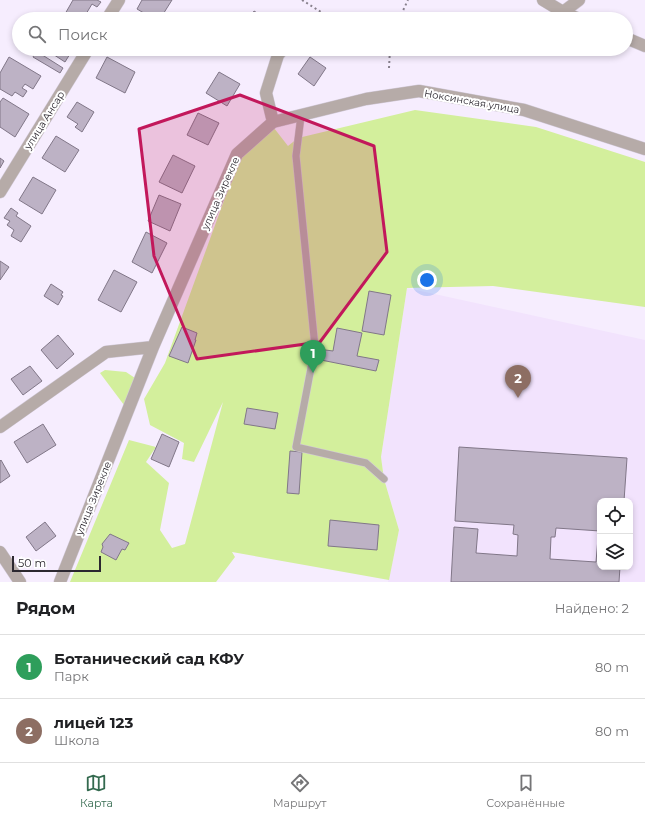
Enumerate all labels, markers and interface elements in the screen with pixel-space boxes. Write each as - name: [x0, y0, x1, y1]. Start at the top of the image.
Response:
- search box: [12, 12, 633, 56]
- icon: search: [26, 23, 48, 45]
- text: Поиск: [58, 25, 107, 44]
- street label: Ноксинская улица: [423, 87, 521, 116]
- street label: улица Ансар: [21, 89, 68, 153]
- street label: улица Зирекле: [198, 155, 242, 233]
- your location: [417, 270, 437, 290]
- pin: 1: [300, 340, 326, 373]
- pin: 2: [505, 365, 531, 398]
- street label: улица Зирекле: [72, 459, 114, 538]
- map controls: [597, 498, 633, 570]
- button: locate: [597, 498, 633, 534]
- button: layers: [597, 534, 633, 570]
- scale bar: [12, 554, 101, 573]
- text: 50 m: [18, 556, 46, 570]
- text: Рядом: [16, 598, 75, 618]
- text: Найдено: 2: [555, 600, 629, 616]
- text: Ботанический сад КФУ: [54, 649, 244, 668]
- text: 1: [26, 659, 32, 675]
- text: 80 m: [595, 659, 629, 675]
- text: Парк: [54, 668, 89, 684]
- text: лицей 123: [54, 713, 133, 732]
- text: 2: [25, 723, 33, 739]
- text: 80 m: [595, 723, 629, 739]
- text: Школа: [54, 732, 100, 748]
- tab: Карта: [80, 772, 113, 810]
- tab: Маршрут: [273, 772, 326, 810]
- tab: Сохранённые: [486, 772, 565, 810]

